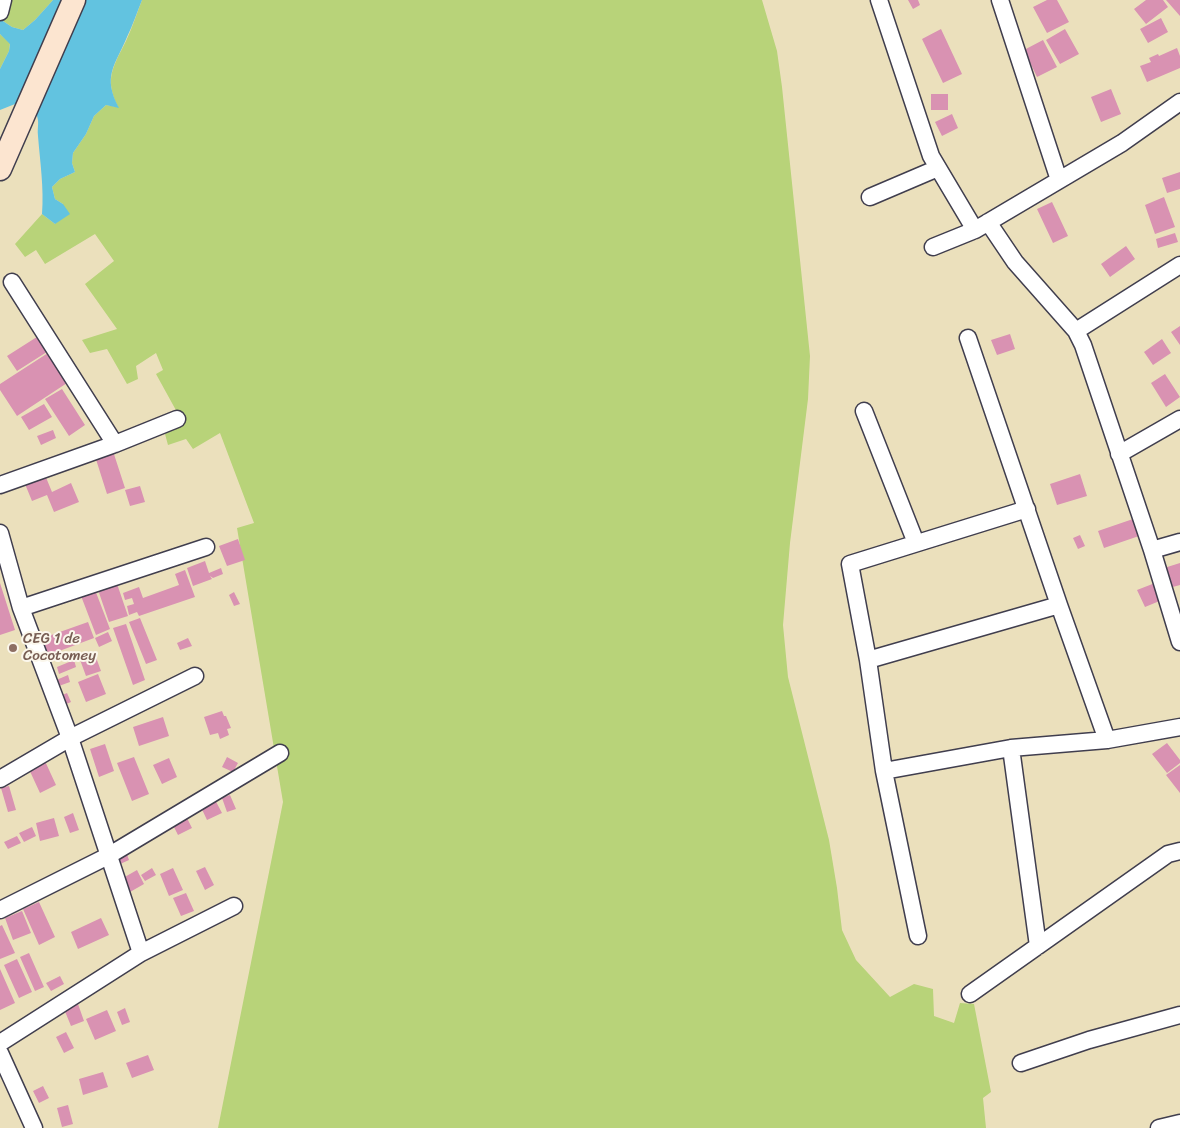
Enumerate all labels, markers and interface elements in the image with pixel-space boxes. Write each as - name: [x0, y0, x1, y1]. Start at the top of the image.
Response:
- place label: CEG 1 de Cocotomey: [23, 630, 96, 665]
- marker: CEG 1 de Cocotomey: [7, 642, 19, 654]

